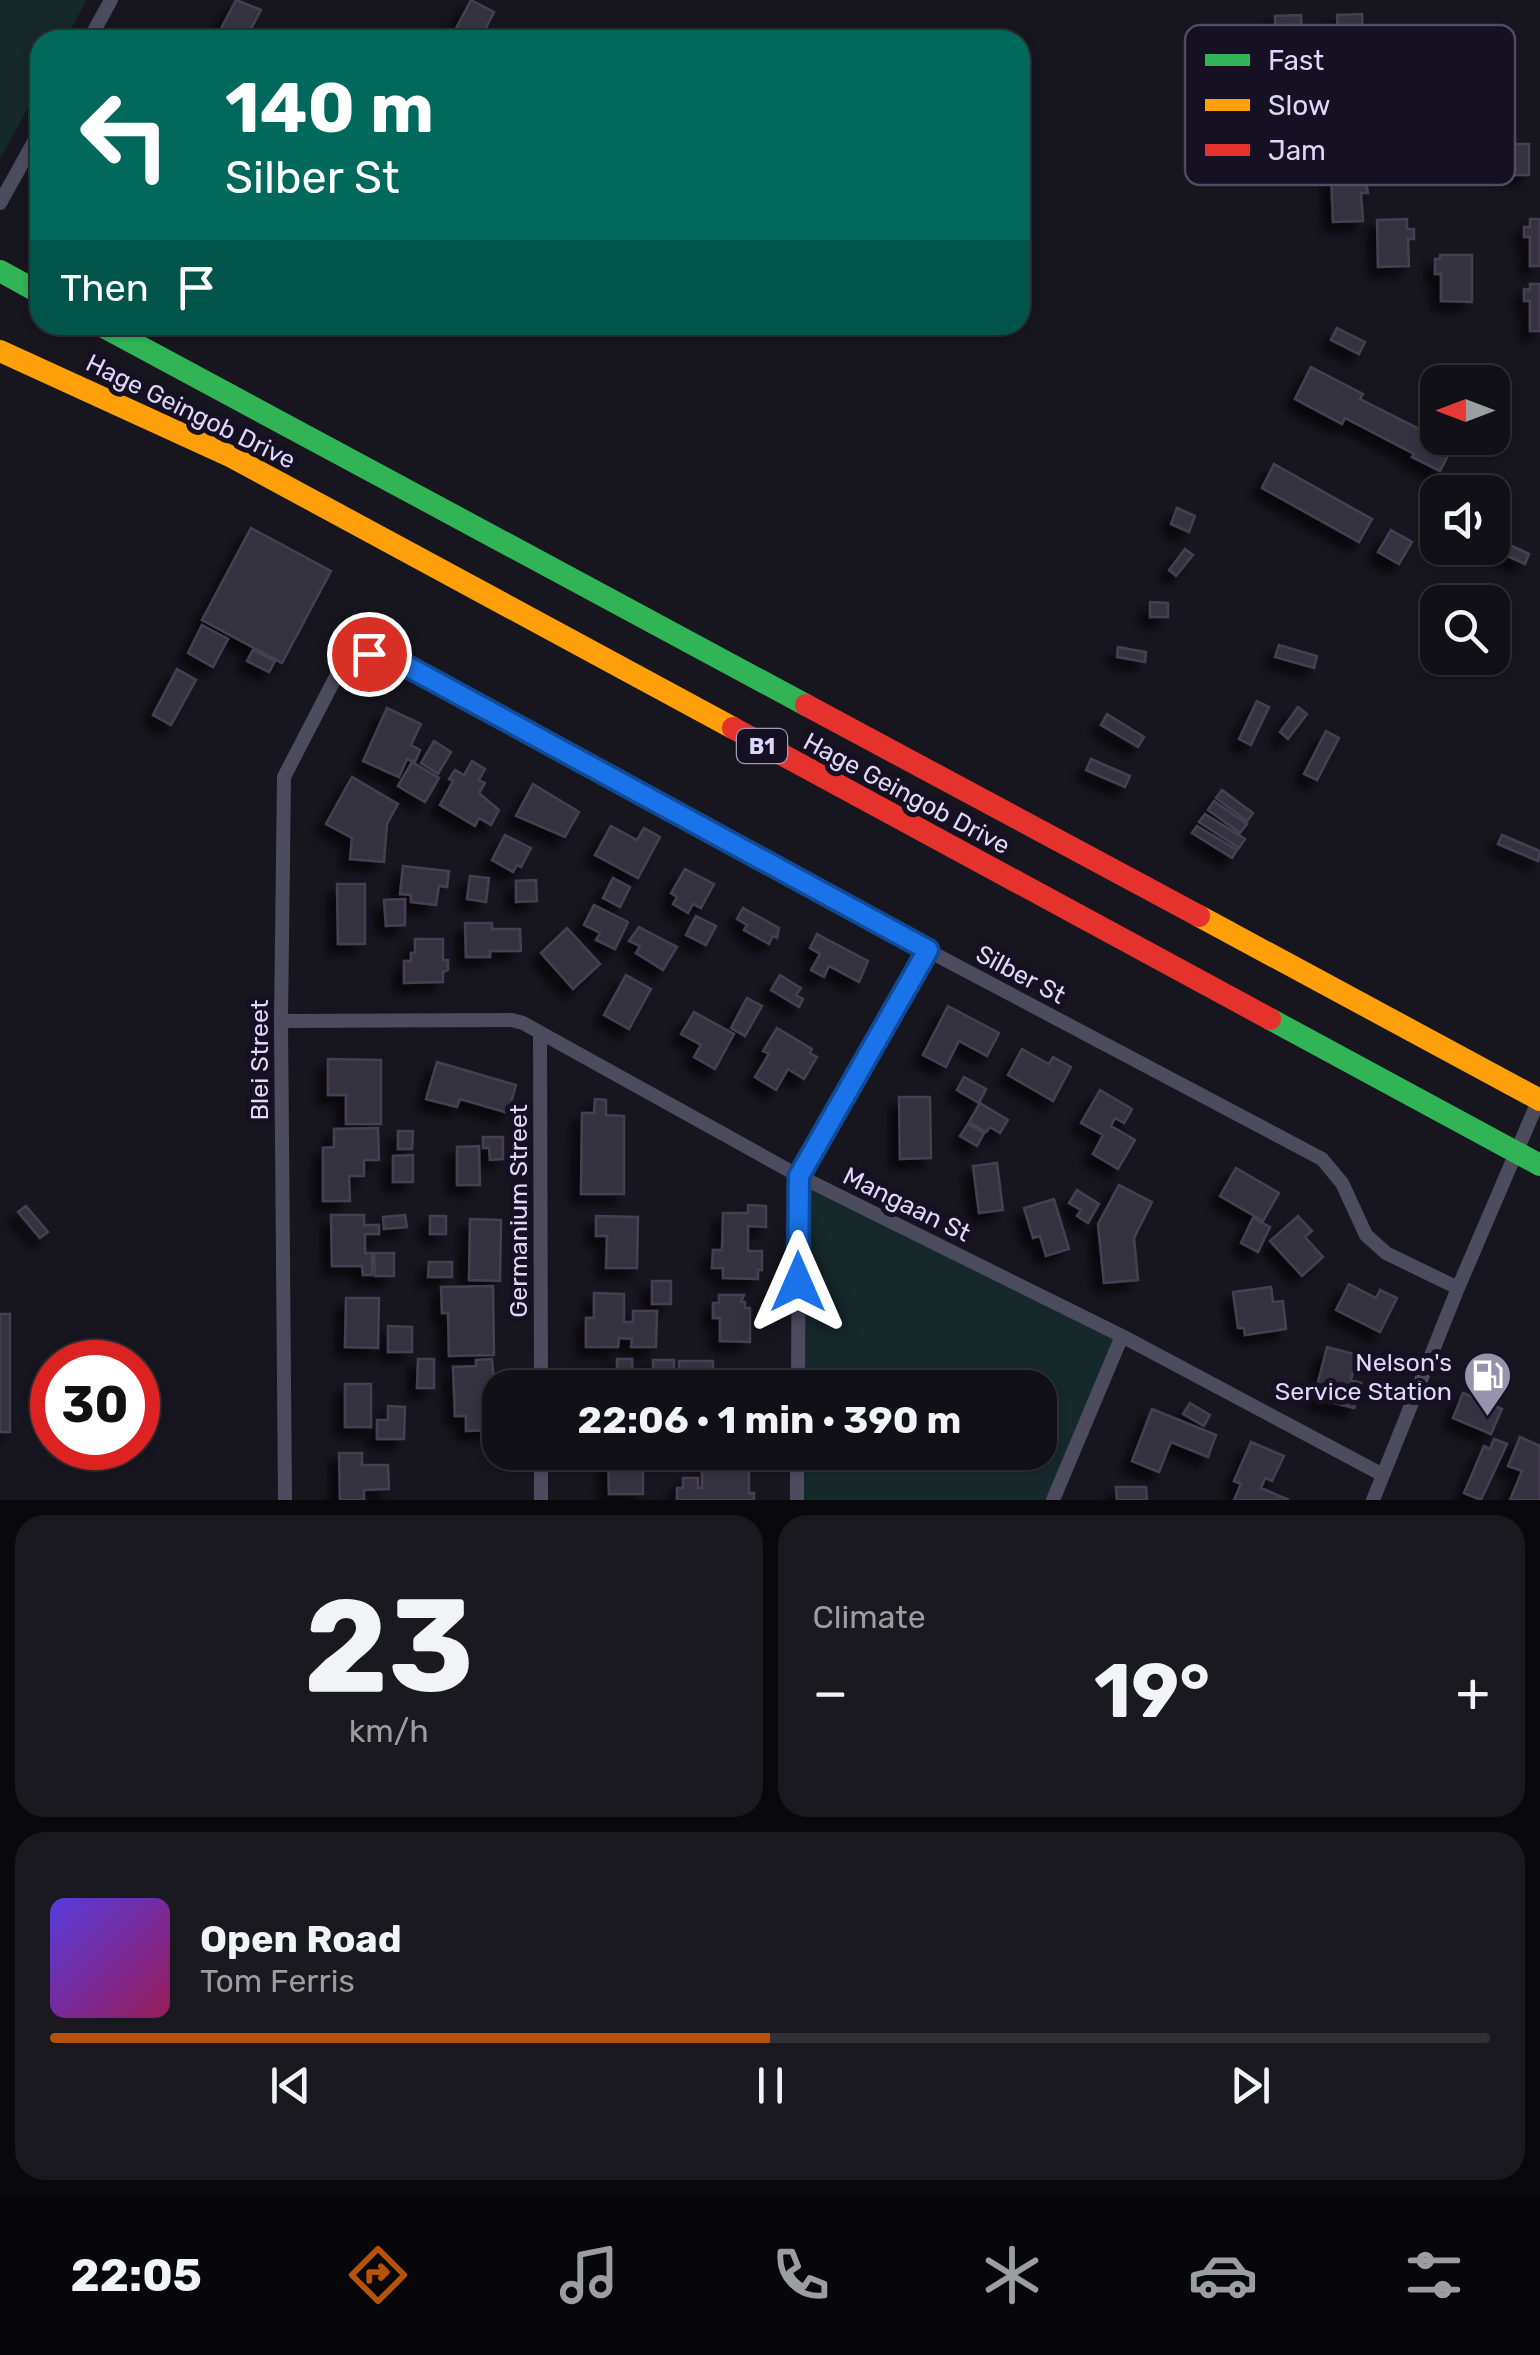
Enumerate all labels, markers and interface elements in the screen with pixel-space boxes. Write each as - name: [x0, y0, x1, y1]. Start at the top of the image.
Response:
- legend: [1185, 25, 1515, 185]
- text: Fast: [1268, 44, 1324, 77]
- text: 140 m: [225, 67, 434, 150]
- icon: left: [60, 70, 190, 200]
- text: Slow: [1268, 89, 1330, 122]
- text: Jam: [1268, 134, 1326, 167]
- text: Silber St: [225, 151, 399, 204]
- icon: arrive: [169, 260, 224, 315]
- text: Then: [60, 265, 149, 311]
- street label: Hage Geingob Drive: [81, 348, 300, 475]
- north arrow: [1420, 365, 1510, 455]
- map controls: [1420, 365, 1510, 675]
- button: sound: [1420, 475, 1510, 565]
- button: search: [1420, 585, 1510, 675]
- pin: [327, 612, 412, 697]
- icon: arrive: [342, 627, 397, 682]
- street label: Hage Geingob Drive: [799, 727, 1015, 860]
- road number: B1: [737, 729, 787, 763]
- street label: Silber St: [971, 939, 1071, 1010]
- street label: Blei Street: [245, 999, 274, 1121]
- street label: Germanium Street: [504, 1104, 533, 1318]
- street label: Mangaan St: [838, 1161, 975, 1248]
- position arrow: [746, 1230, 850, 1334]
- speed limit sign: 30: [30, 1340, 160, 1470]
- place label: Nelson's Service Station: [1275, 1348, 1452, 1406]
- fuel station icon: Nelson's Service Station: [1461, 1350, 1513, 1418]
- text: 22:06 · 1 min · 390 m: [578, 1397, 961, 1443]
- text: 23: [304, 1569, 474, 1724]
- text: Climate: [813, 1598, 926, 1636]
- text: 19°: [1094, 1647, 1210, 1736]
- text: −: [813, 1660, 848, 1725]
- text: +: [1456, 1660, 1490, 1725]
- text: km/h: [349, 1712, 429, 1750]
- text: Open Road: [200, 1916, 402, 1962]
- text: Tom Ferris: [200, 1962, 355, 2000]
- icon: previous: [263, 2058, 318, 2113]
- icon: pause: [743, 2058, 798, 2113]
- icon: next: [1223, 2058, 1278, 2113]
- icon: directions: [343, 2240, 413, 2310]
- icon: music: [554, 2240, 624, 2310]
- icon: phone: [766, 2240, 836, 2310]
- icon: climate: [977, 2240, 1047, 2310]
- icon: car: [1188, 2240, 1258, 2310]
- icon: filters: [1399, 2240, 1469, 2310]
- text: 22:05: [71, 2249, 202, 2302]

